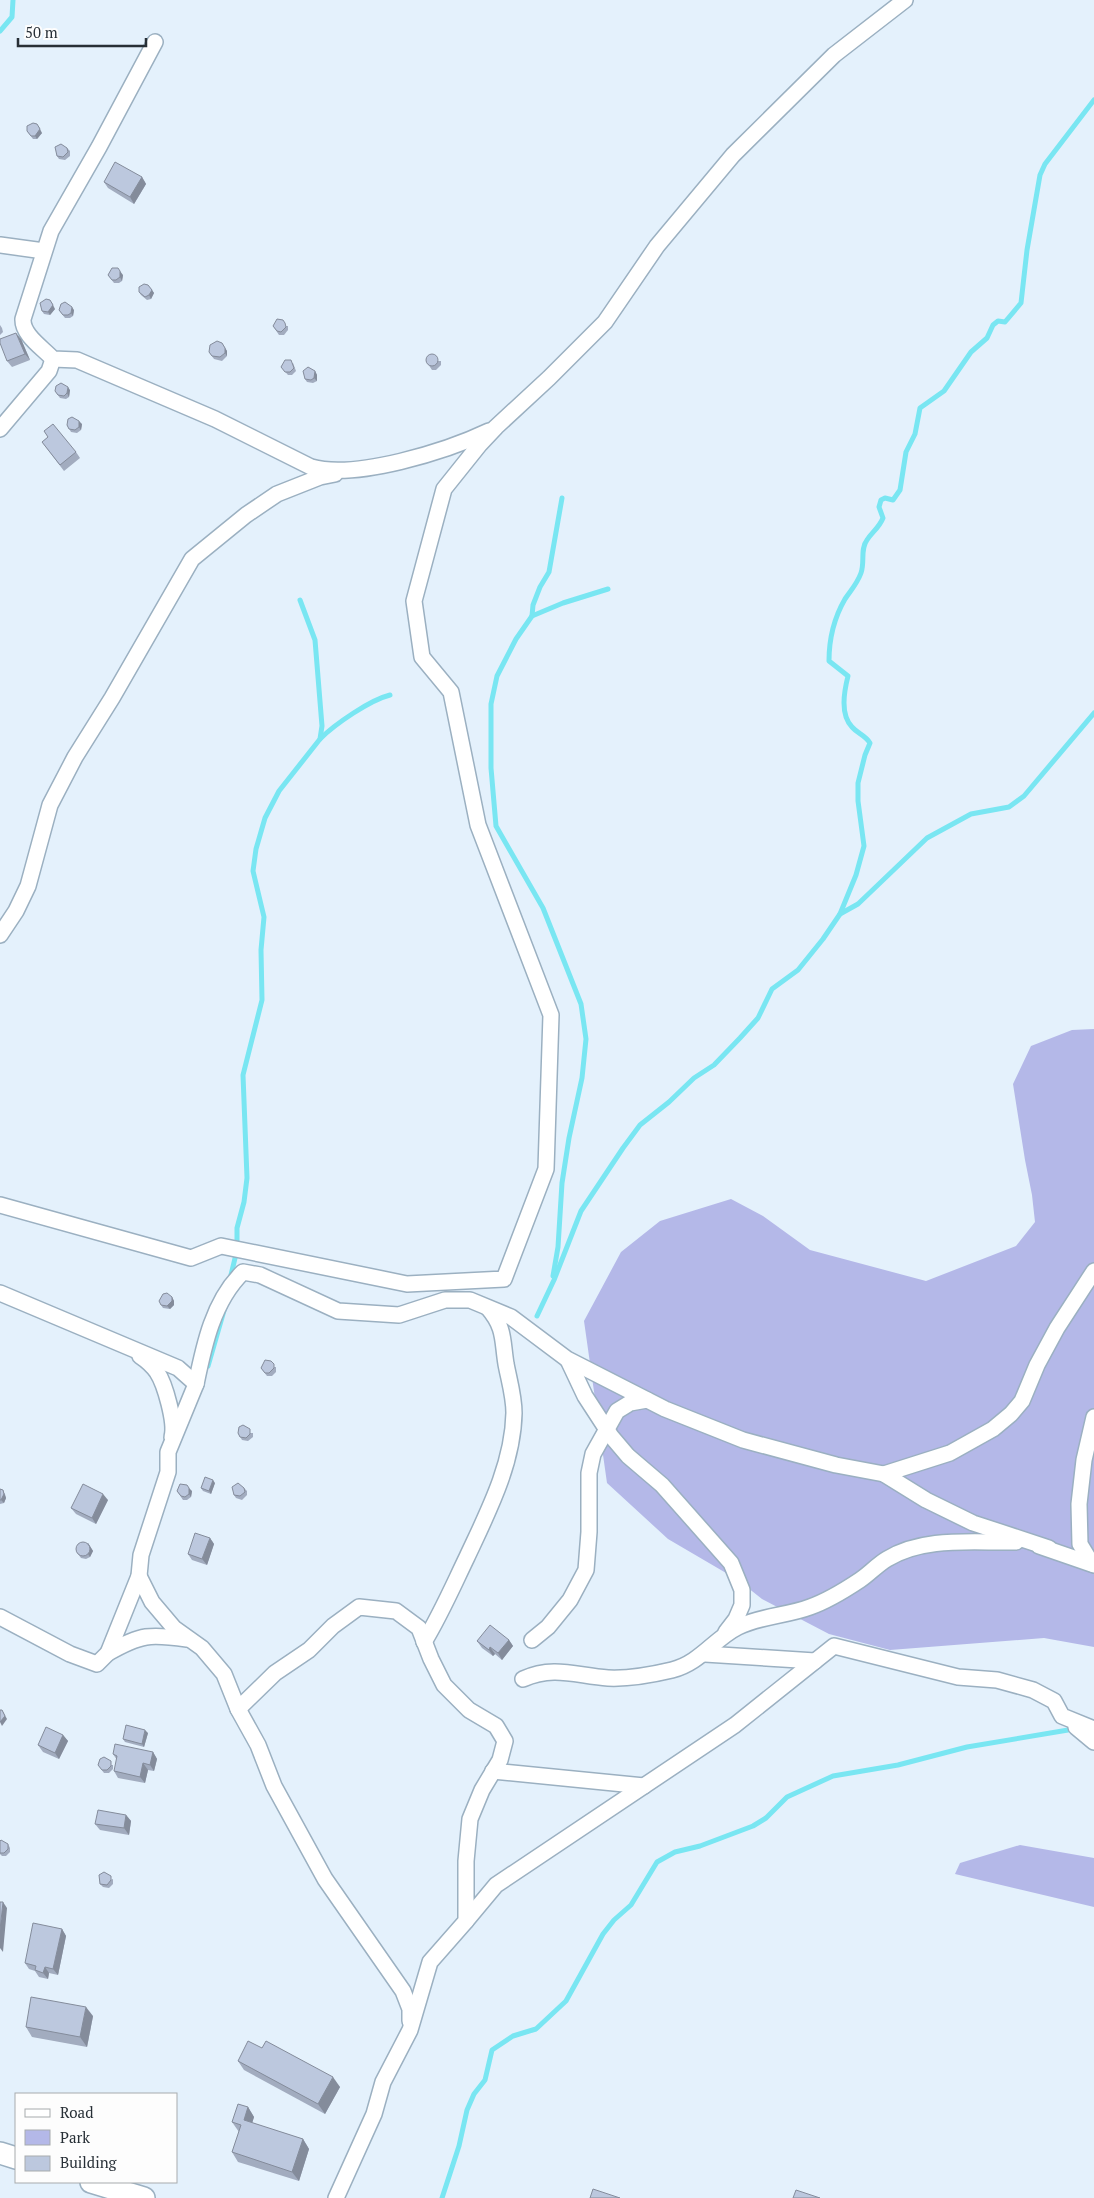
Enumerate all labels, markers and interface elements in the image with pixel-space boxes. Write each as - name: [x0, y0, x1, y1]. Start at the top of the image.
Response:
- scale bar: [18, 15, 145, 47]
- text: 50 m: [25, 22, 58, 42]
- legend: [15, 2093, 178, 2183]
- text: Road: [60, 2102, 93, 2122]
- text: Park: [60, 2127, 90, 2147]
- text: Building: [60, 2152, 118, 2172]

